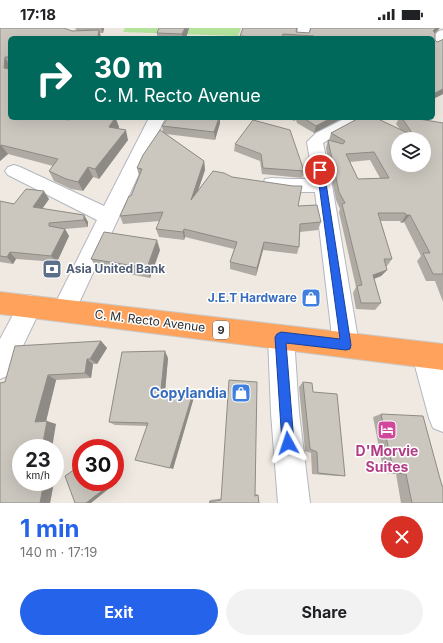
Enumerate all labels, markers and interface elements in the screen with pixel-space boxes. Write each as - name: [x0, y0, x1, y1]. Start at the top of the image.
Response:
- text: 17:18: [20, 5, 56, 24]
- text: 30 m: [94, 51, 163, 85]
- icon: right: [28, 52, 80, 104]
- text: C. M. Recto Avenue: [94, 85, 261, 106]
- map controls: [391, 132, 431, 172]
- button: layers: [391, 132, 431, 172]
- pin: [303, 153, 337, 187]
- icon: arrive: [309, 159, 331, 181]
- bank icon: Asia United Bank: [41, 258, 63, 280]
- place label: Asia United Bank: [66, 261, 165, 276]
- shop icon: J.E.T Hardware: [300, 287, 322, 309]
- place label: J.E.T Hardware: [208, 290, 297, 305]
- street label: C. M. Recto Avenue: [94, 306, 206, 335]
- road number: 9: [213, 321, 229, 339]
- shop icon: Copylandia: [230, 382, 252, 404]
- place label: Copylandia: [150, 384, 227, 401]
- hotel icon: D'Morvie Suites: [376, 419, 398, 441]
- position arrow: [267, 422, 309, 464]
- speed limit sign: 30: [72, 439, 124, 491]
- place label: D'Morvie Suites: [356, 442, 418, 475]
- text: 23: [25, 448, 51, 472]
- text: km/h: [26, 469, 50, 481]
- text: 1 min: [20, 514, 79, 543]
- button: close: [381, 516, 423, 558]
- text: 140 m · 17:19: [20, 544, 97, 560]
- button: Exit: [20, 589, 218, 635]
- button: Share: [226, 589, 423, 635]

